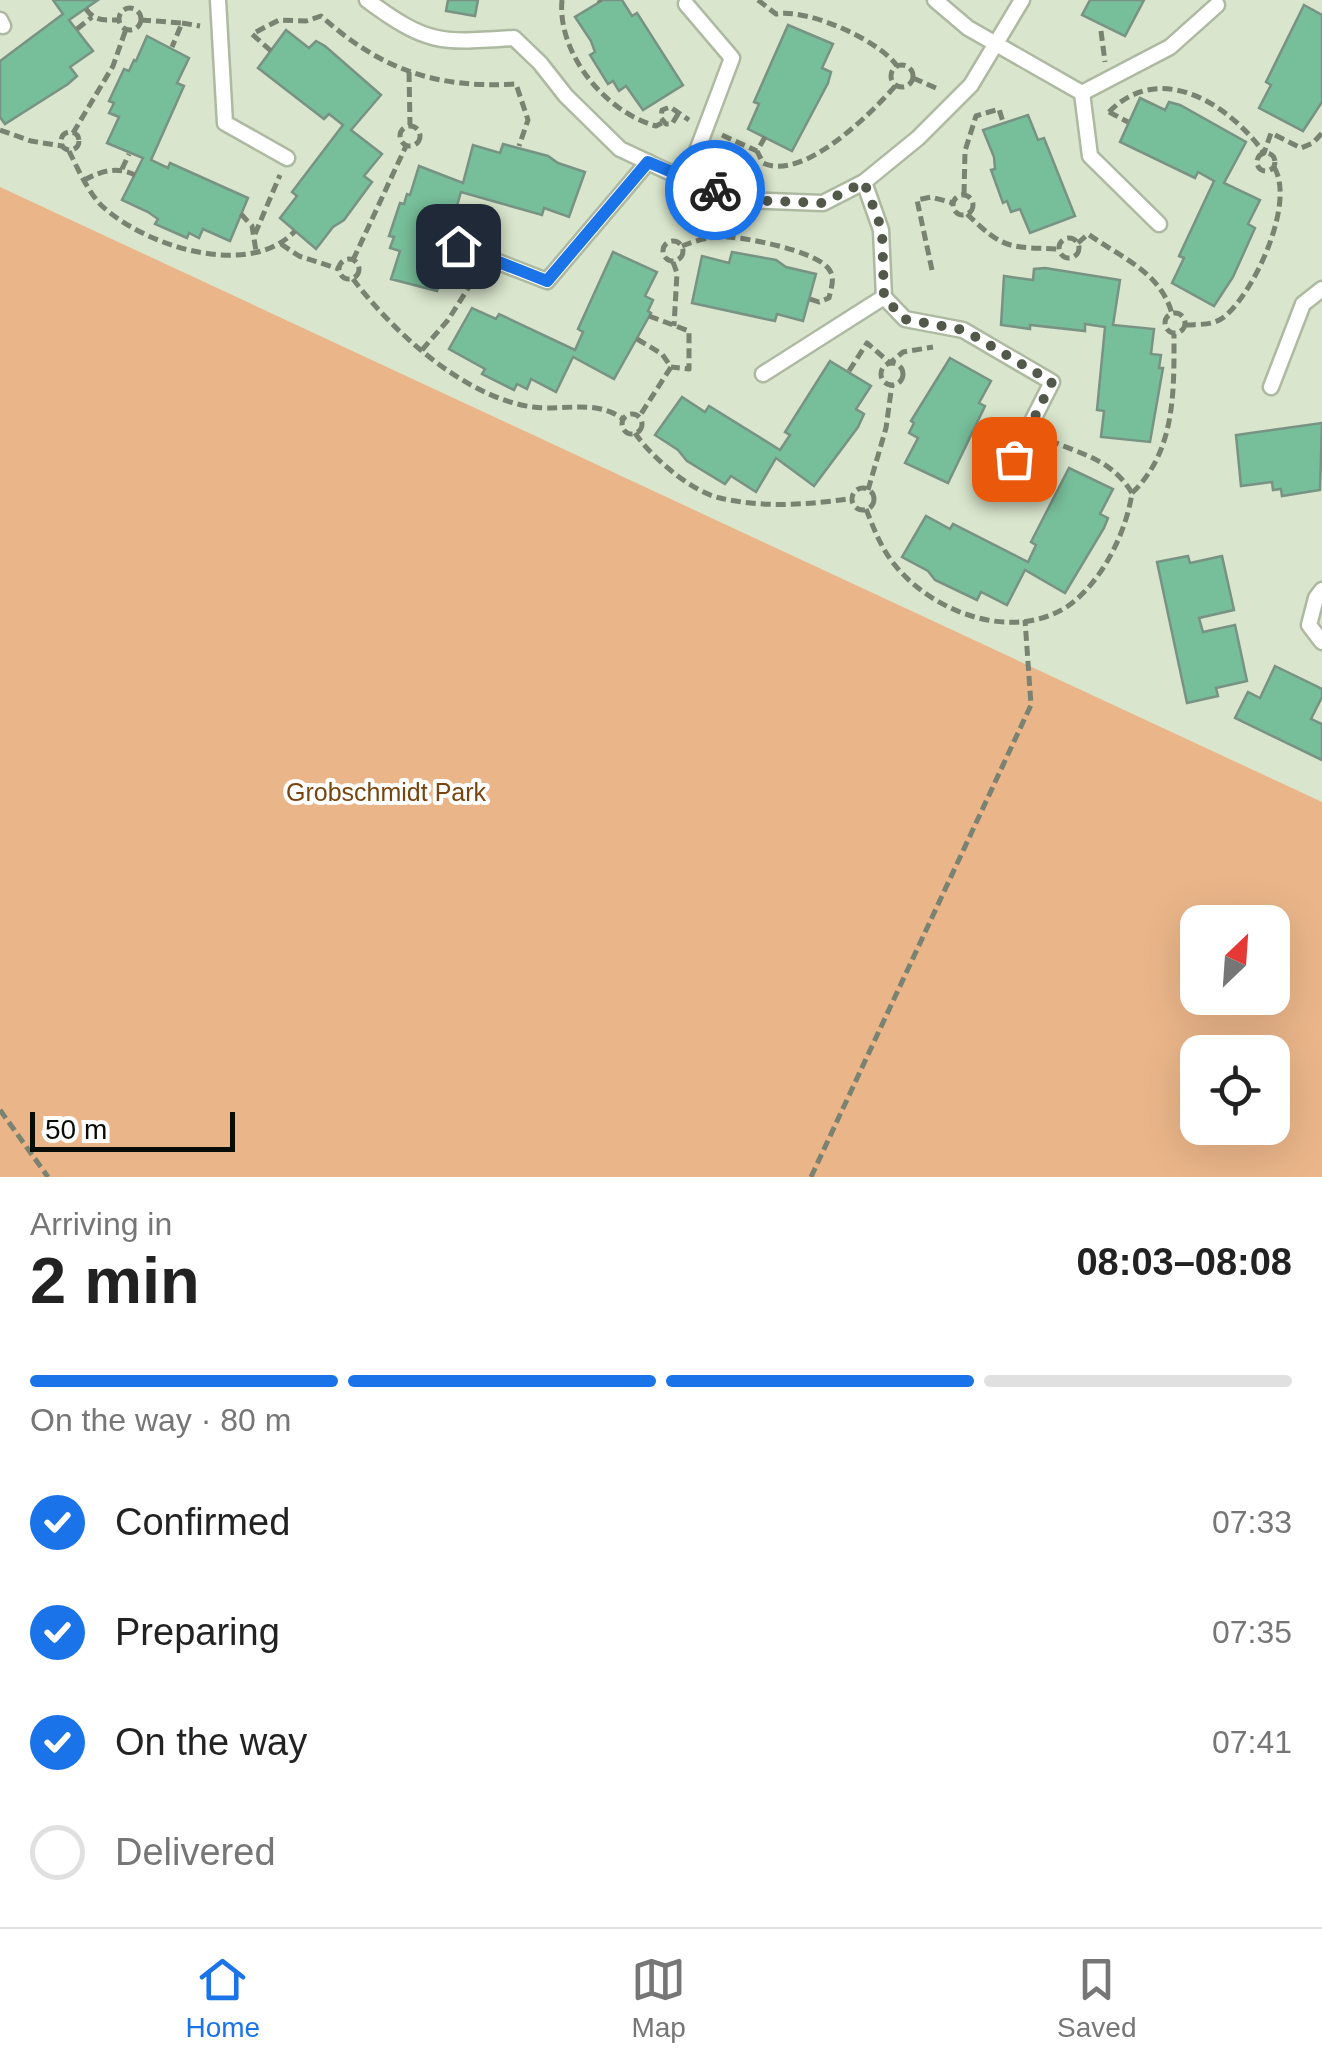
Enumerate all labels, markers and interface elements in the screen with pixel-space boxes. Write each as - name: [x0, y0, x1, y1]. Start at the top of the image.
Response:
- courier: [665, 140, 765, 240]
- icon: bike: [688, 163, 743, 218]
- pin: [416, 204, 501, 289]
- icon: home: [431, 219, 486, 274]
- pin: [972, 417, 1057, 502]
- icon: bag: [987, 432, 1042, 487]
- park label: Grobschmidt Park: [286, 778, 487, 806]
- north arrow: [1180, 905, 1290, 1015]
- map controls: [1180, 905, 1290, 1145]
- button: locate: [1180, 1035, 1290, 1145]
- scale bar: [30, 1107, 235, 1152]
- text: 50 m: [45, 1114, 107, 1145]
- text: Arriving in: [30, 1206, 172, 1242]
- text: 08:03–08:08: [1076, 1241, 1292, 1283]
- text: 2 min: [30, 1244, 200, 1317]
- text: On the way · 80 m: [30, 1402, 291, 1438]
- icon: check: [30, 1495, 85, 1550]
- text: Confirmed: [115, 1501, 290, 1543]
- text: 07:33: [1212, 1504, 1292, 1540]
- icon: check: [30, 1605, 85, 1660]
- text: Preparing: [115, 1611, 280, 1653]
- text: 07:35: [1212, 1614, 1292, 1650]
- icon: check: [30, 1715, 85, 1770]
- text: On the way: [115, 1721, 307, 1763]
- text: 07:41: [1212, 1724, 1292, 1760]
- text: Delivered: [115, 1831, 276, 1873]
- tab: Home: [185, 1952, 260, 2044]
- tab: Map: [631, 1952, 686, 2044]
- tab: Saved: [1057, 1952, 1136, 2044]

